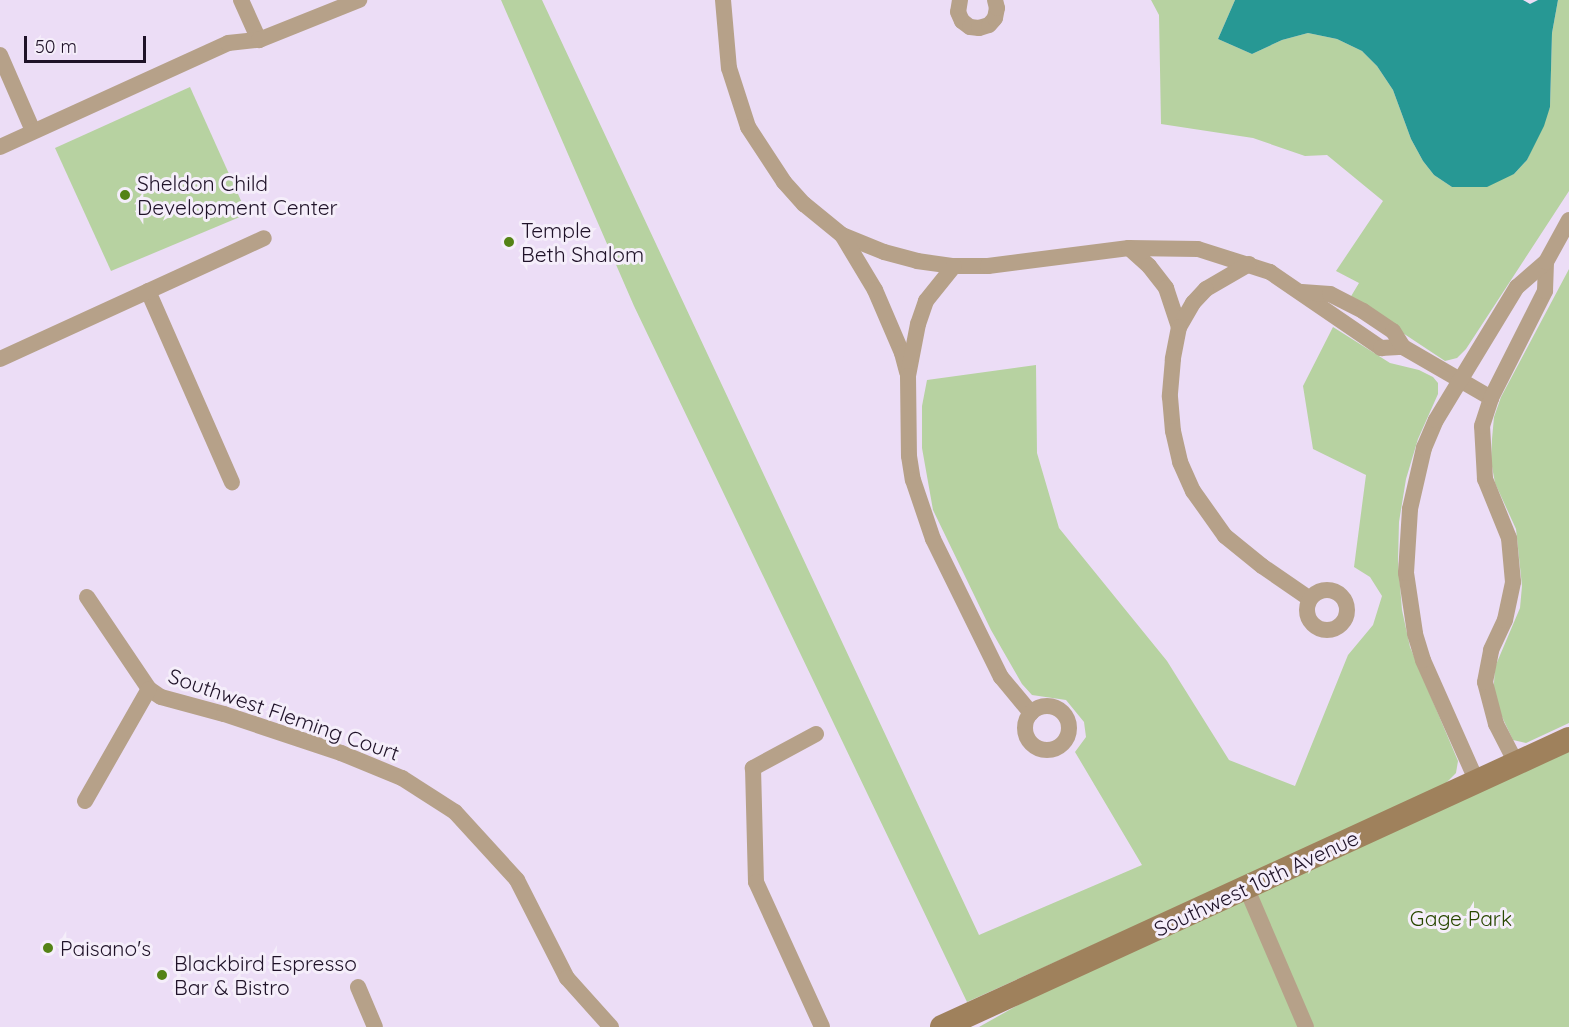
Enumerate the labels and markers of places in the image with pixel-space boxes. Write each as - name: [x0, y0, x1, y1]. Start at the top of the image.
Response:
- place label: Sheldon Child Development Center: [137, 170, 338, 220]
- marker: Sheldon Child Development Center: [118, 188, 132, 202]
- place label: Temple Beth Shalom: [521, 217, 644, 267]
- marker: Temple Beth Shalom: [502, 235, 516, 249]
- place label: Paisano's: [60, 935, 151, 961]
- marker: Paisano's: [41, 941, 55, 955]
- place label: Blackbird Espresso Bar & Bistro: [174, 950, 357, 1000]
- marker: Blackbird Espresso Bar & Bistro: [155, 968, 169, 982]

